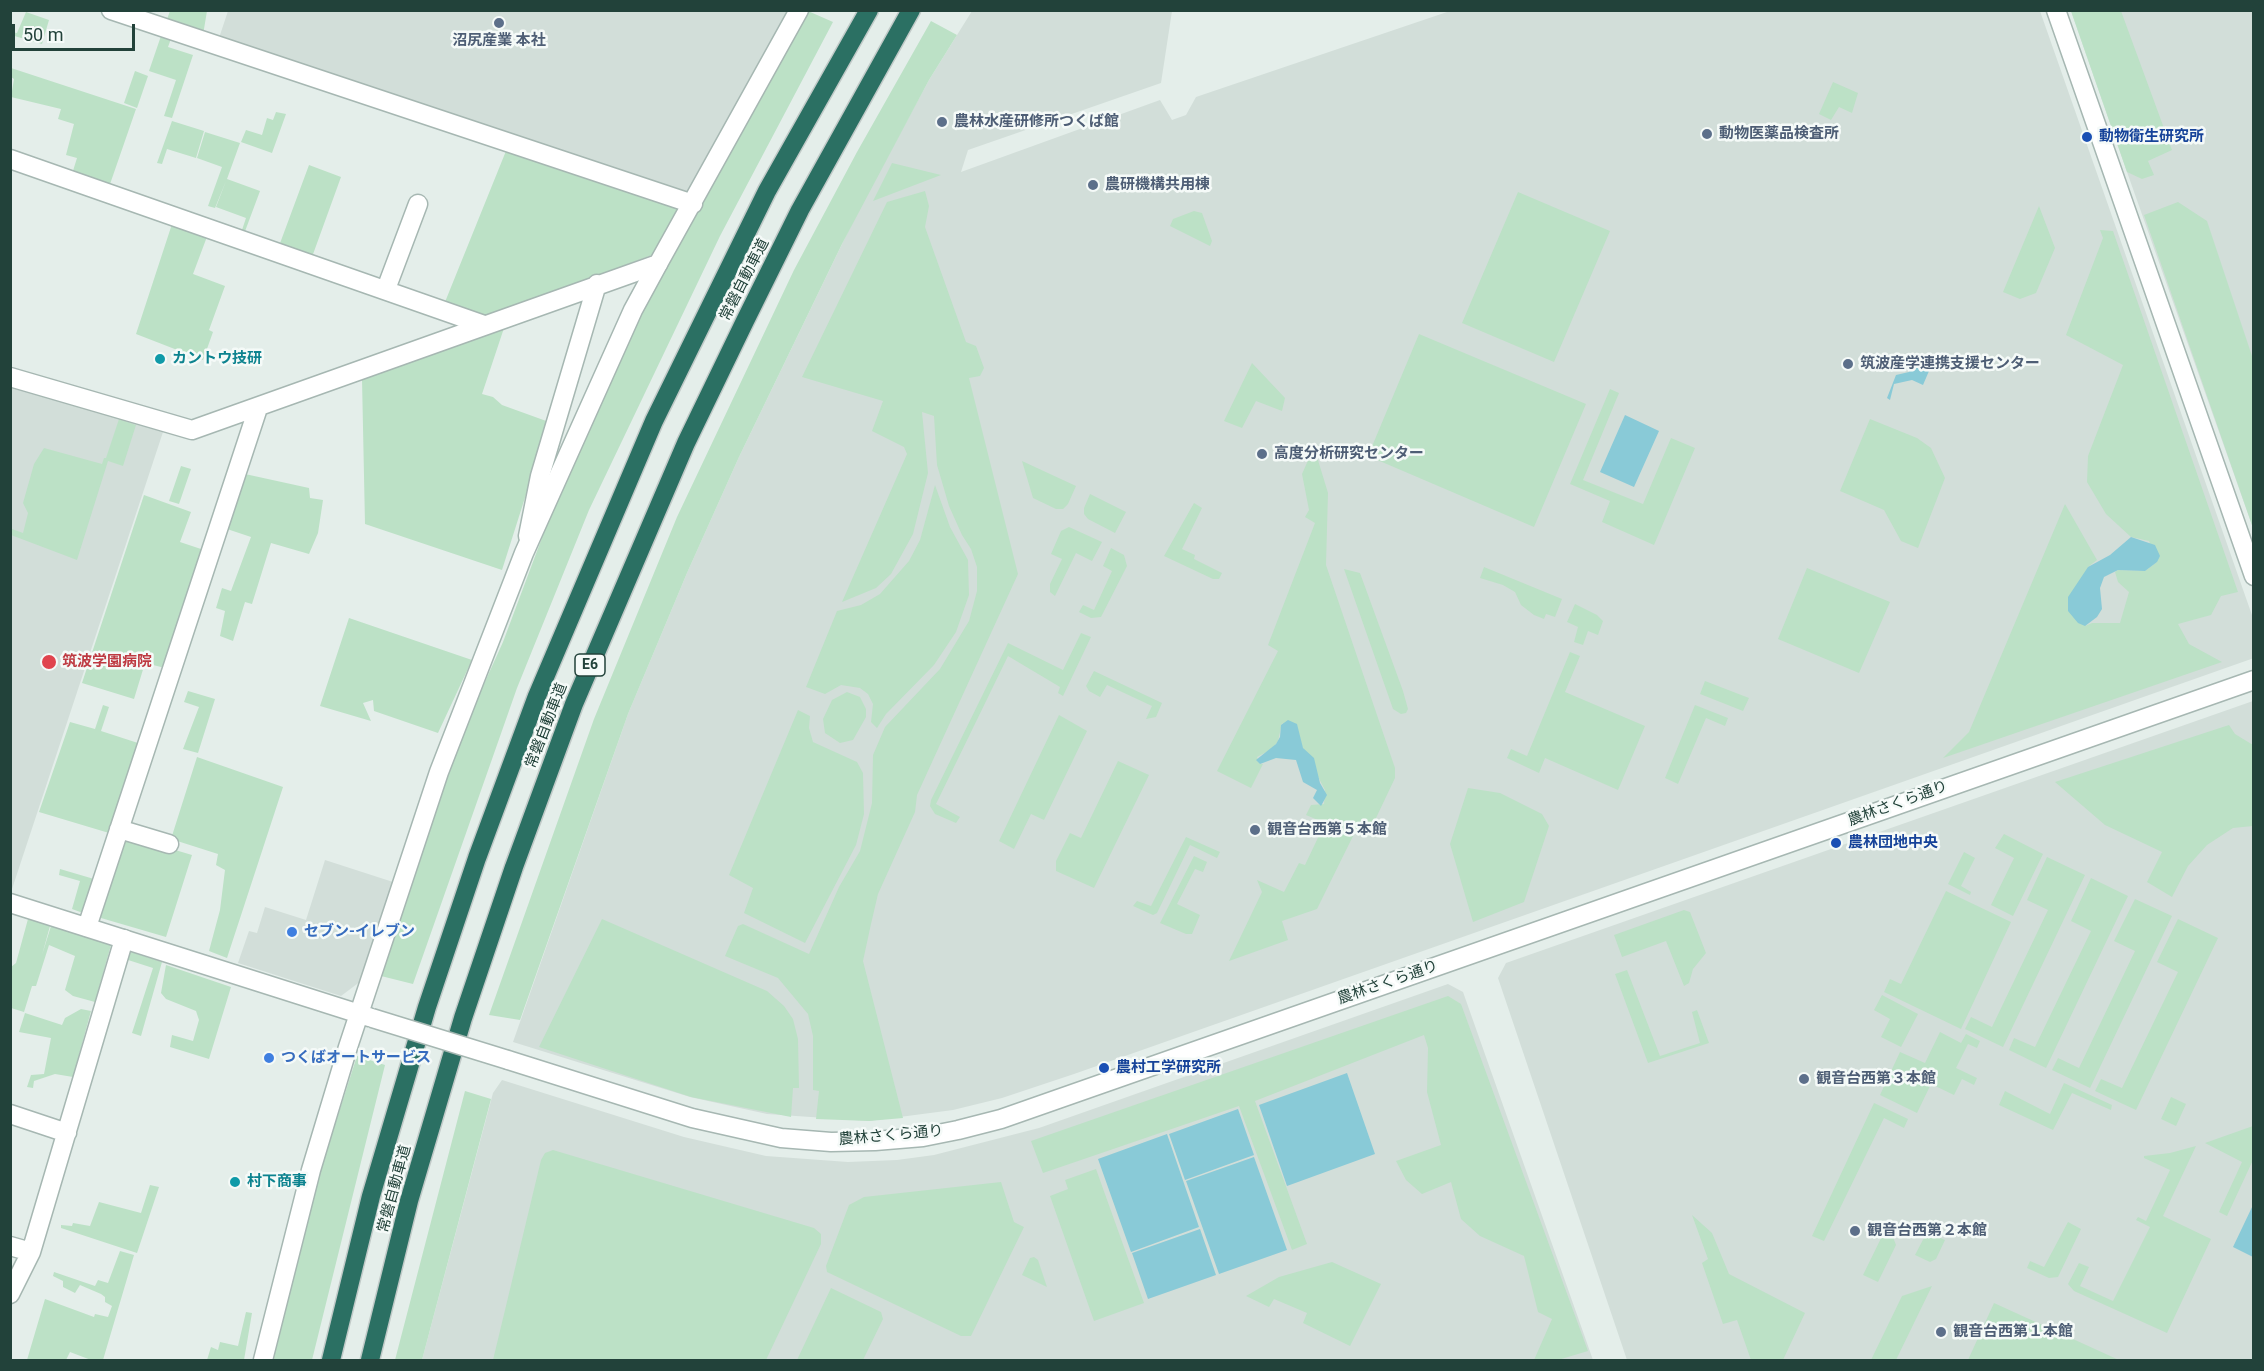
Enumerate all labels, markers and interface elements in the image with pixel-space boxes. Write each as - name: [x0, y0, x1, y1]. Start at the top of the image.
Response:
- scale bar: [15, 12, 138, 50]
- marker: 沼尻産業 本社: [492, 16, 506, 30]
- text: 50 m: [23, 24, 63, 45]
- place label: 沼尻産業 本社: [452, 32, 546, 50]
- place label: 農林水産研修所つくば館: [954, 113, 1119, 131]
- marker: 農林水産研修所つくば館: [935, 115, 949, 129]
- place label: 動物医薬品検査所: [1719, 125, 1839, 143]
- marker: 動物医薬品検査所: [1700, 127, 1714, 141]
- place label: 動物衛生研究所: [2099, 128, 2204, 146]
- marker: 動物衛生研究所: [2080, 130, 2094, 144]
- place label: 農研機構共用棟: [1105, 176, 1210, 194]
- marker: 農研機構共用棟: [1086, 178, 1100, 192]
- street label: 常磐自動車道: [717, 236, 773, 324]
- place label: カントウ技研: [172, 350, 262, 368]
- marker: カントウ技研: [153, 352, 167, 366]
- place label: 筑波産学連携支援センター: [1860, 355, 2040, 373]
- marker: 筑波産学連携支援センター: [1841, 357, 1855, 371]
- place label: 高度分析研究センター: [1274, 445, 1424, 463]
- marker: 高度分析研究センター: [1255, 447, 1269, 461]
- marker: 筑波学園病院: [40, 653, 58, 671]
- place label: 筑波学園病院: [62, 653, 152, 671]
- road number: E6: [575, 654, 605, 676]
- street label: 常磐自動車道: [522, 681, 572, 771]
- street label: 農林さくら通り: [1846, 778, 1950, 830]
- place label: 観音台西第５本館: [1267, 821, 1387, 839]
- marker: 観音台西第５本館: [1248, 823, 1262, 837]
- place label: 農林団地中央: [1848, 834, 1938, 852]
- marker: 農林団地中央: [1829, 836, 1843, 850]
- place label: セブン-イレブン: [304, 923, 415, 941]
- marker: セブン-イレブン: [285, 925, 299, 939]
- street label: 農林さくら通り: [1335, 957, 1441, 1009]
- place label: つくばオートサービス: [281, 1049, 431, 1067]
- marker: つくばオートサービス: [262, 1051, 276, 1065]
- place label: 農村工学研究所: [1116, 1059, 1221, 1077]
- marker: 農村工学研究所: [1097, 1061, 1111, 1075]
- place label: 観音台西第３本館: [1816, 1070, 1936, 1088]
- marker: 観音台西第３本館: [1797, 1072, 1811, 1086]
- street label: 農林さくら通り: [838, 1122, 944, 1150]
- street label: 常磐自動車道: [375, 1143, 415, 1235]
- place label: 村下商事: [247, 1173, 307, 1191]
- marker: 村下商事: [228, 1175, 242, 1189]
- place label: 観音台西第２本館: [1867, 1222, 1987, 1240]
- marker: 観音台西第２本館: [1848, 1224, 1862, 1238]
- place label: 観音台西第１本館: [1953, 1323, 2073, 1341]
- marker: 観音台西第１本館: [1934, 1325, 1948, 1339]

